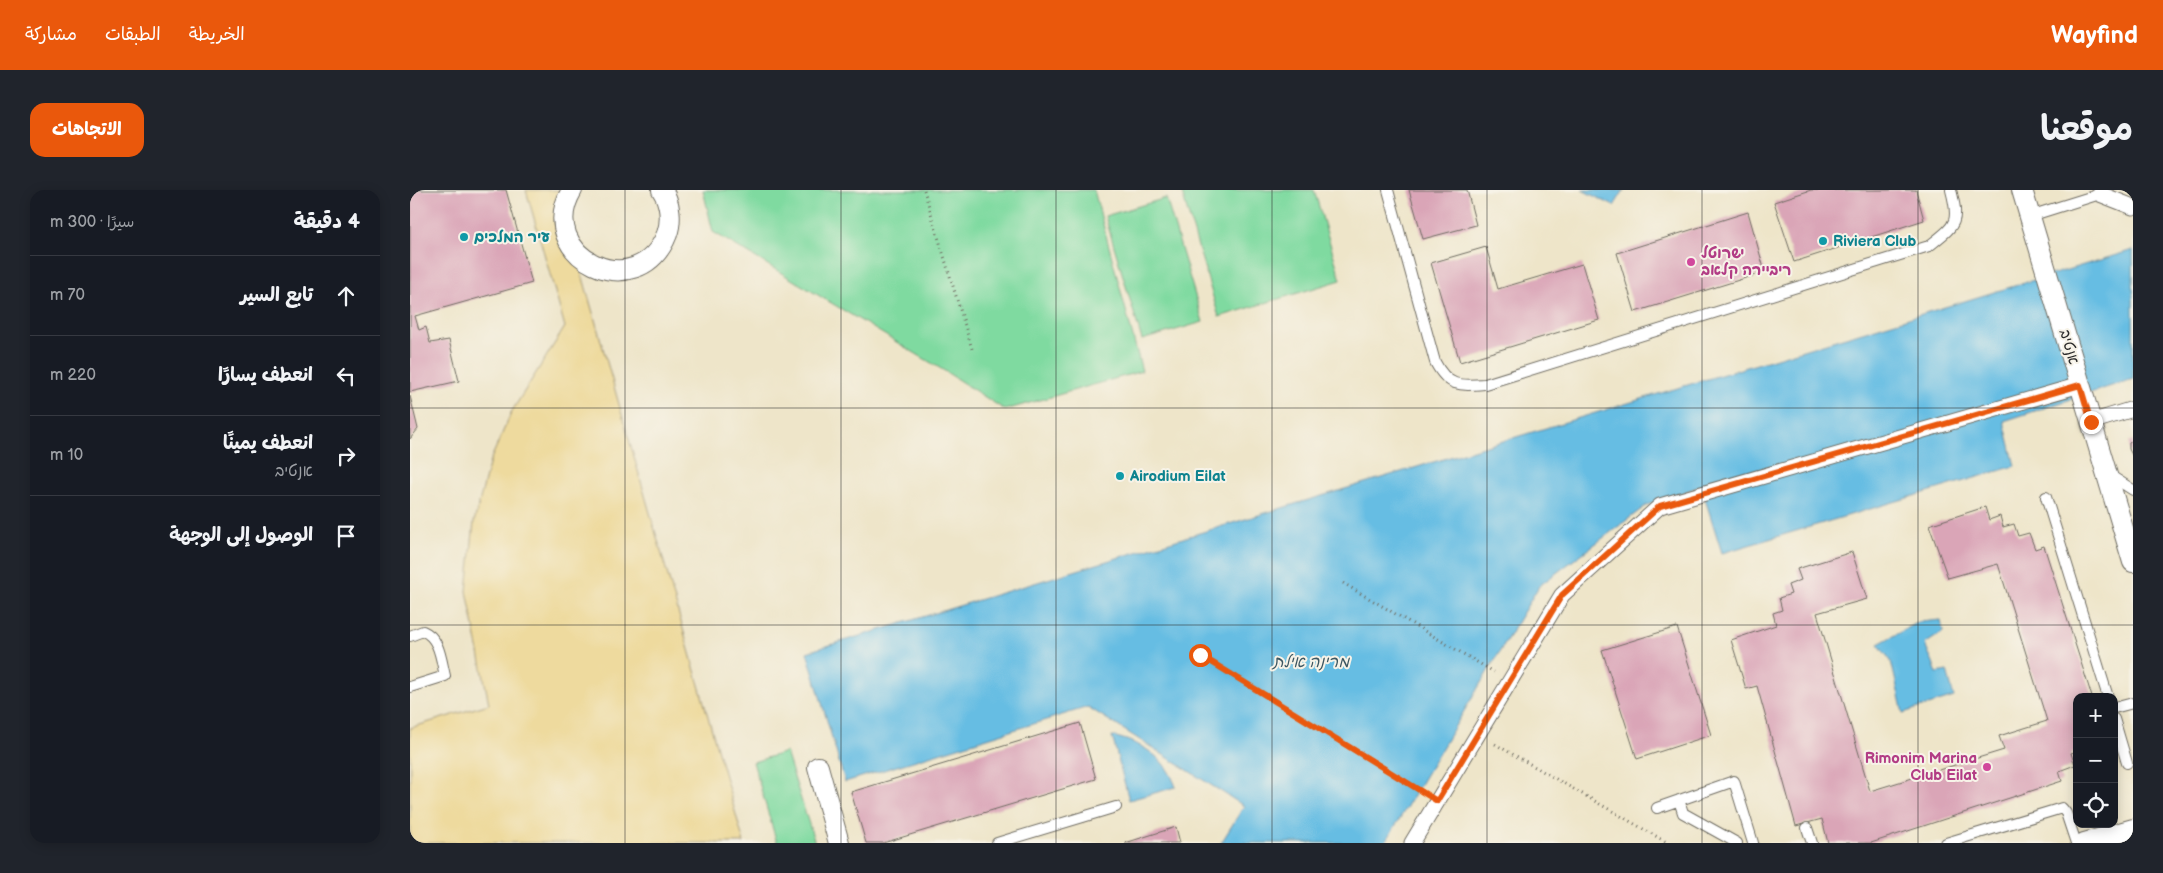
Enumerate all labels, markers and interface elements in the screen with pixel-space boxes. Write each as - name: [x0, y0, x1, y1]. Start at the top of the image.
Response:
- text: Wayfind: [2051, 21, 2138, 50]
- text: مشاركة: [25, 24, 77, 45]
- text: الطبقات: [105, 24, 161, 45]
- text: الخريطة: [189, 24, 245, 45]
- button: الاتجاهات: [30, 103, 144, 157]
- text: موقعنا: [2040, 108, 2133, 151]
- text: 4 دقيقة: [294, 209, 360, 234]
- text: سيرًا · 300 m: [50, 213, 135, 232]
- place label: עיר המלכים: [474, 228, 550, 247]
- marker: עיר המלכים: [458, 231, 470, 243]
- place label: Riviera Club: [1833, 232, 1916, 251]
- marker: Riviera Club: [1817, 235, 1829, 247]
- place label: ישרוטל ריביירה קלאב: [1700, 244, 1791, 280]
- marker: ישרוטל ריביירה קלאב: [1685, 256, 1697, 268]
- icon: ahead: [332, 282, 360, 310]
- text: تابع السير: [240, 284, 313, 307]
- text: 70 m: [50, 286, 85, 305]
- street label: אנטיב: [2055, 327, 2083, 367]
- icon: left: [332, 362, 360, 390]
- text: انعطف يسارًا: [218, 364, 313, 387]
- text: 220 m: [50, 366, 96, 385]
- route end: [2080, 411, 2103, 434]
- text: انعطف يمينًا: [223, 432, 313, 455]
- icon: right: [332, 442, 360, 470]
- text: 10 m: [50, 446, 83, 465]
- text: אנטיב: [275, 462, 313, 481]
- place label: Airodium Eilat: [1129, 467, 1226, 486]
- marker: Airodium Eilat: [1114, 470, 1126, 482]
- icon: arrive: [332, 522, 360, 550]
- text: الوصول إلى الوجهة: [169, 524, 313, 547]
- route start: [1189, 644, 1212, 667]
- water label: מרינה אילת: [1271, 653, 1350, 672]
- map controls: [2073, 693, 2118, 828]
- button: +: [2073, 693, 2118, 738]
- button: −: [2073, 738, 2118, 783]
- place label: Rimonim Marina Club Eilat: [1865, 749, 1977, 785]
- marker: Rimonim Marina Club Eilat: [1981, 761, 1993, 773]
- button: locate: [2073, 783, 2118, 828]

